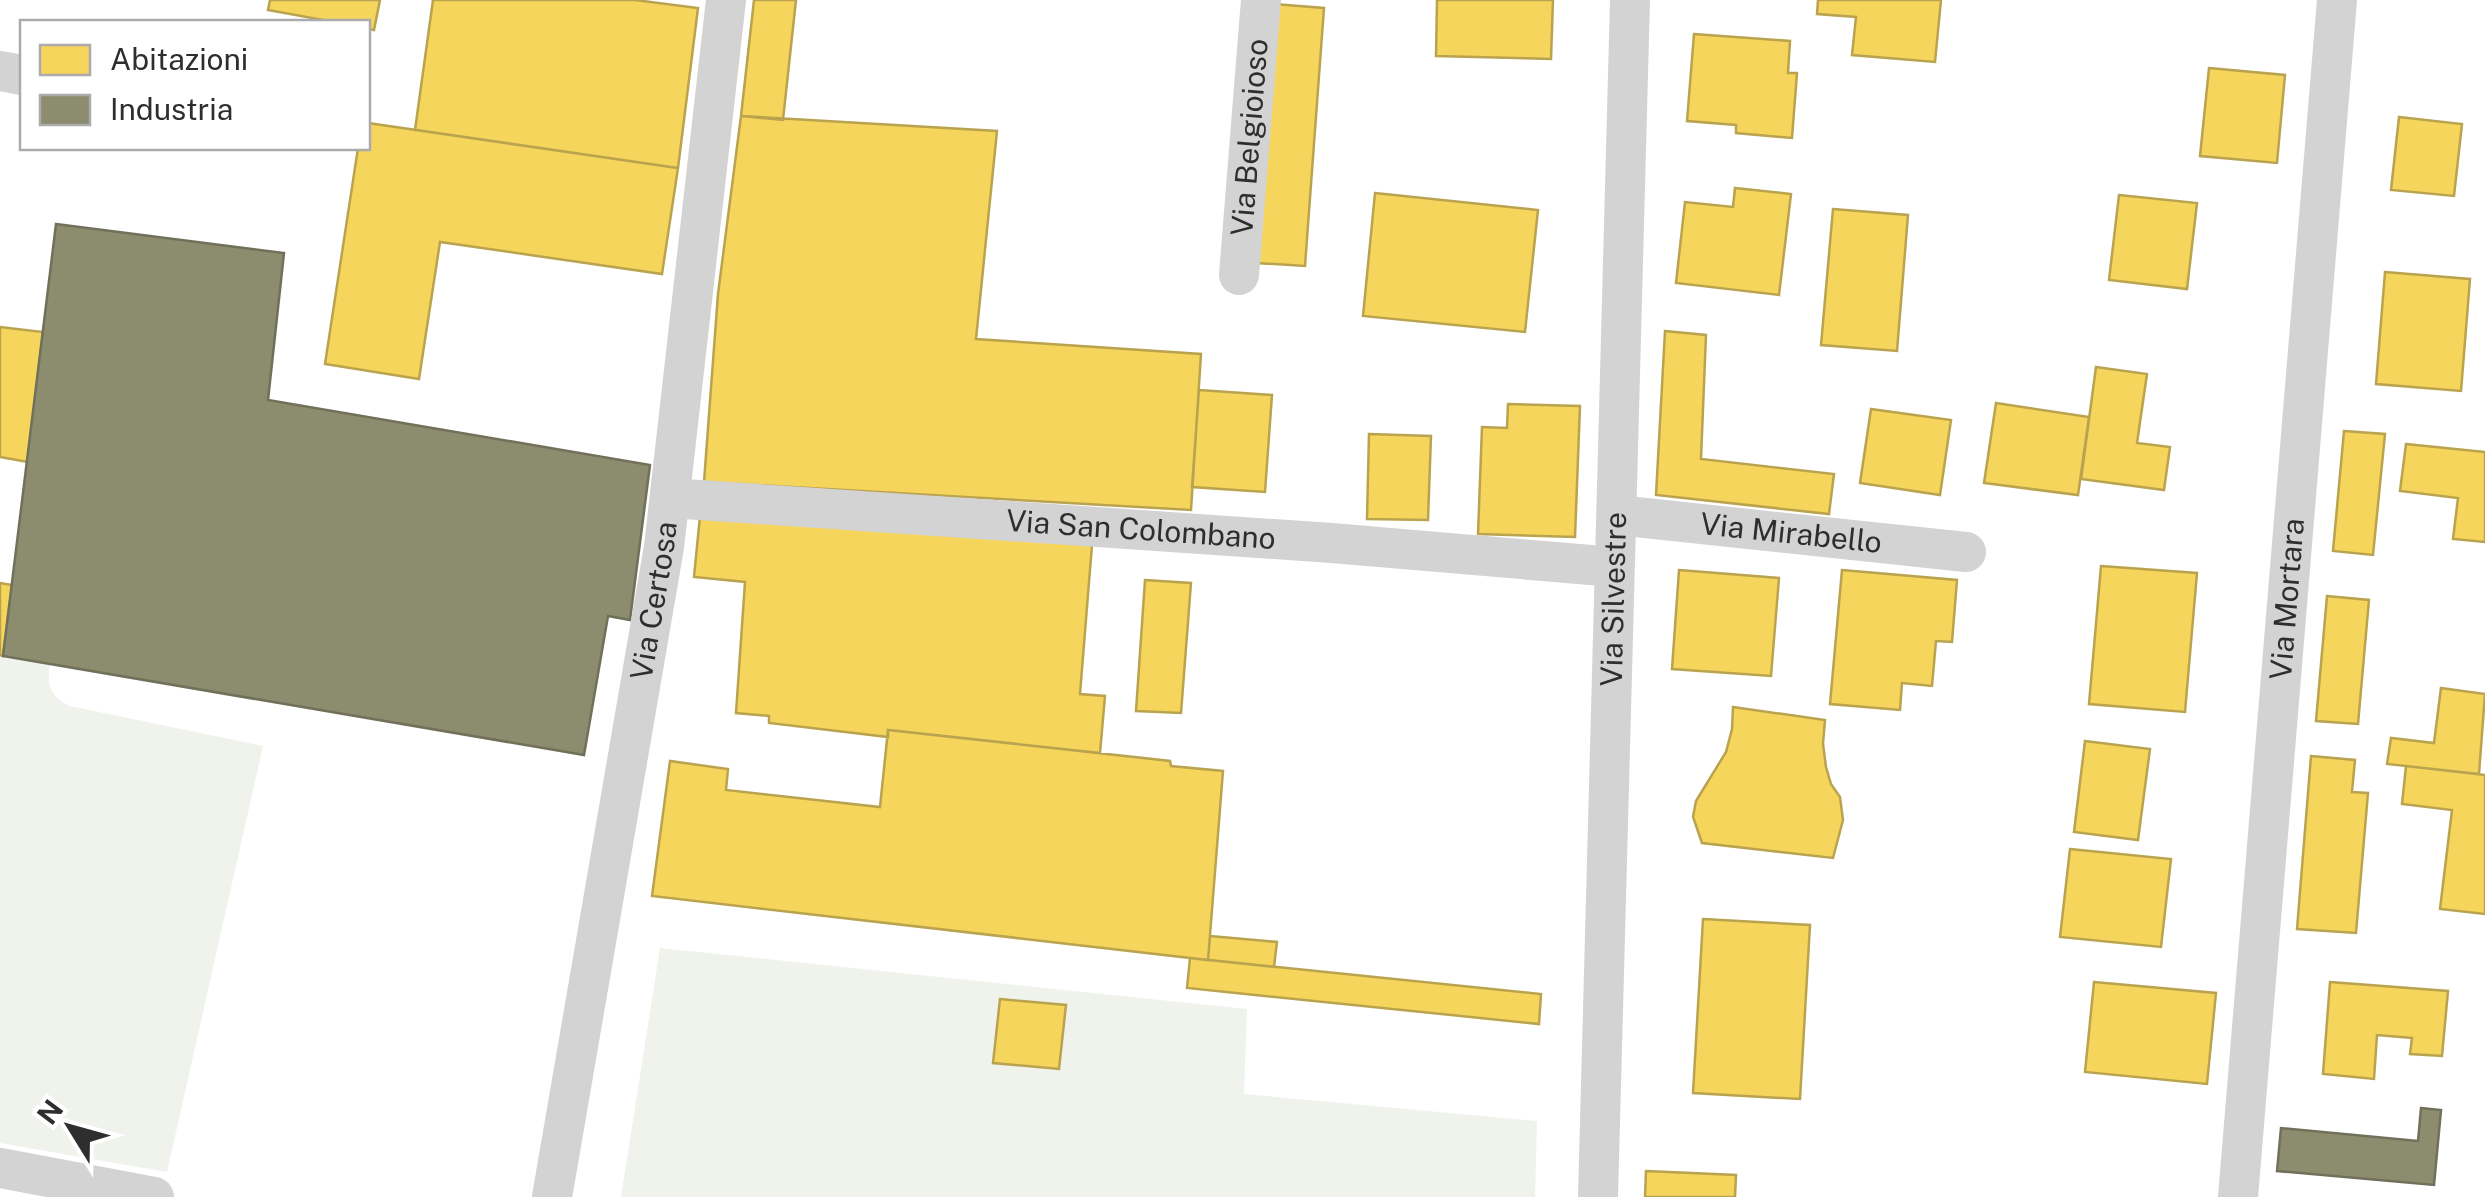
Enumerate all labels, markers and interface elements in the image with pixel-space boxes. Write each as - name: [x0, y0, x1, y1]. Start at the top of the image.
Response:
- legend: [20, 20, 370, 150]
- street label: Via Belgioioso: [1223, 37, 1275, 237]
- text: Abitazioni: [110, 41, 248, 77]
- text: Industria: [110, 91, 233, 127]
- street label: Via San Colombano: [1005, 502, 1277, 556]
- street label: Via Mirabello: [1699, 505, 1884, 560]
- street label: Via Silvestre: [1593, 511, 1633, 687]
- street label: Via Mortara: [2262, 517, 2311, 681]
- street label: Via Certosa: [622, 519, 684, 683]
- north arrow: [20, 1077, 120, 1177]
- text: N: [30, 1093, 69, 1130]

